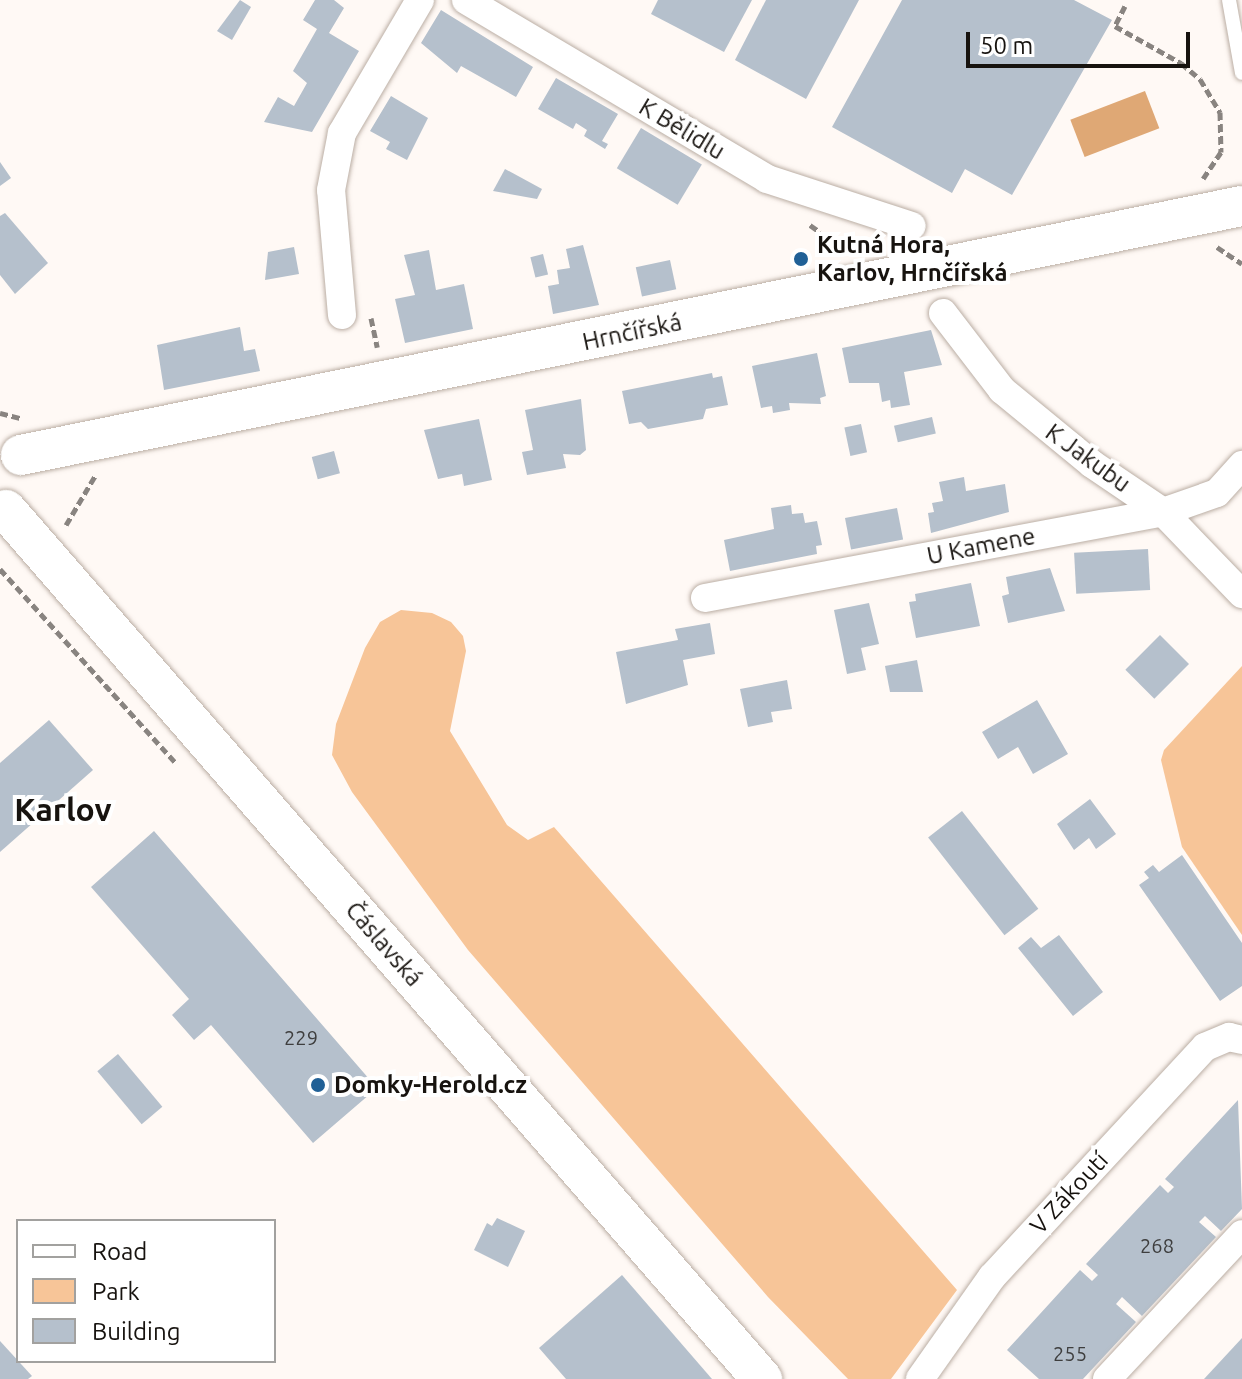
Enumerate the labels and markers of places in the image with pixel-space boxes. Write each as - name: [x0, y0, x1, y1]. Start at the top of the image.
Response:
- place label: Kutná Hora, Karlov, Hrnčířská: [817, 231, 1008, 287]
- marker: Kutná Hora, Karlov, Hrnčířská: [792, 250, 810, 268]
- place label: Domky-Herold.cz: [334, 1071, 527, 1099]
- marker: Domky-Herold.cz: [309, 1076, 327, 1094]

